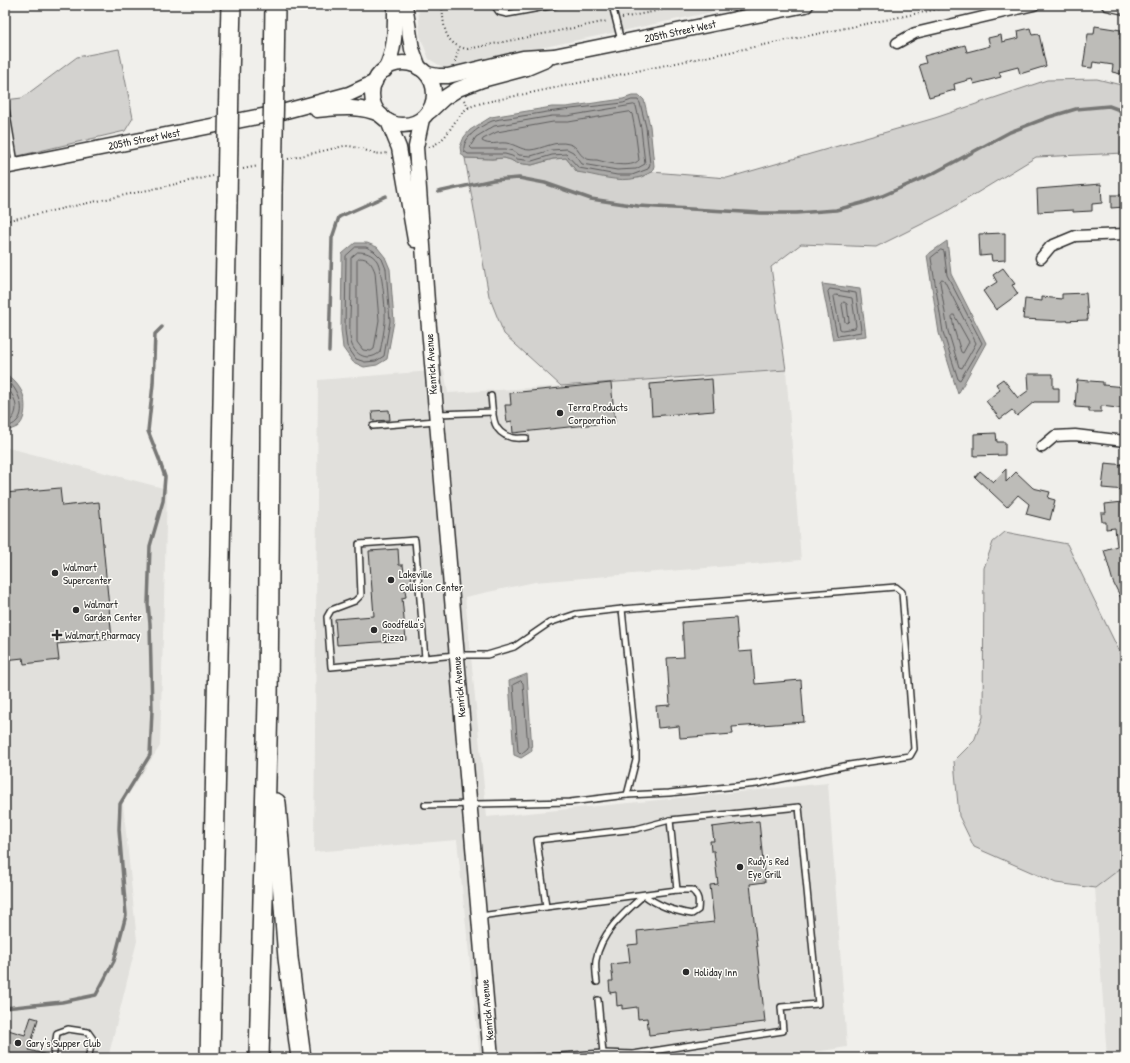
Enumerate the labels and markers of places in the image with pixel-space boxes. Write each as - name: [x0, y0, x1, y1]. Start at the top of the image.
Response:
- place label: Terra Products Corporation: [568, 400, 628, 427]
- marker: Terra Products Corporation: [555, 408, 565, 418]
- place label: Walmart Supercenter: [63, 560, 113, 587]
- place label: Lakeville Collision Center: [399, 567, 464, 594]
- marker: Walmart Supercenter: [50, 568, 60, 578]
- marker: Lakeville Collision Center: [386, 575, 396, 585]
- place label: Walmart Garden Center: [84, 597, 143, 624]
- marker: Walmart Garden Center: [71, 605, 81, 615]
- place label: Goodfella's Pizza: [382, 617, 424, 644]
- marker: Goodfella's Pizza: [369, 625, 379, 635]
- place label: Walmart Pharmacy: [65, 628, 141, 642]
- marker: Walmart Pharmacy: [52, 630, 62, 640]
- place label: Rudy's Red Eye Grill: [748, 854, 789, 881]
- marker: Rudy's Red Eye Grill: [735, 862, 745, 872]
- place label: Holiday Inn: [694, 965, 737, 979]
- marker: Holiday Inn: [681, 967, 691, 977]
- place label: Gary's Supper Club: [26, 1036, 101, 1050]
- marker: Gary's Supper Club: [13, 1038, 23, 1048]

